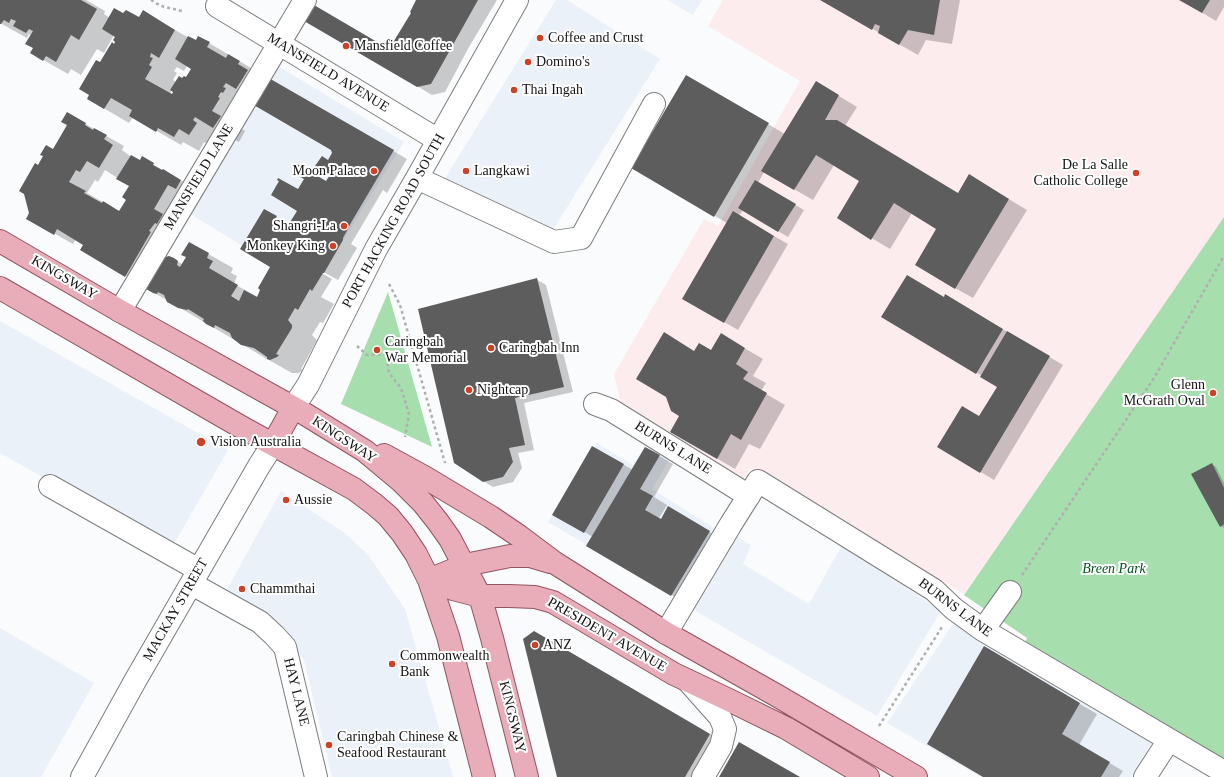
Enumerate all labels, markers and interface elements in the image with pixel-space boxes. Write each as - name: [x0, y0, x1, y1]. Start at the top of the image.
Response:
- street label: MANSFIELD AVENUE: [264, 30, 392, 116]
- place label: Coffee and Crust: [548, 30, 643, 46]
- marker: Coffee and Crust: [535, 33, 545, 43]
- place label: Mansfield Coffee: [354, 38, 452, 54]
- marker: Mansfield Coffee: [341, 41, 351, 51]
- place label: Domino's: [536, 54, 590, 70]
- marker: Domino's: [523, 57, 533, 67]
- place label: Thai Ingah: [522, 82, 583, 98]
- marker: Thai Ingah: [509, 85, 519, 95]
- street label: MANSFIELD LANE: [161, 121, 237, 233]
- street label: PORT HACKING ROAD SOUTH: [339, 131, 449, 311]
- place label: De La Salle Catholic College: [1034, 157, 1128, 190]
- place label: Moon Palace: [293, 163, 366, 179]
- place label: Langkawi: [474, 163, 530, 179]
- marker: Moon Palace: [369, 166, 379, 176]
- marker: Langkawi: [461, 166, 471, 176]
- marker: De La Salle Catholic College: [1131, 168, 1141, 178]
- place label: Shangri-La: [273, 218, 336, 234]
- marker: Shangri-La: [339, 221, 349, 231]
- place label: Monkey King: [247, 238, 325, 254]
- marker: Monkey King: [328, 241, 338, 251]
- street label: KINGSWAY: [28, 252, 100, 304]
- place label: Caringbah War Memorial: [385, 334, 467, 366]
- place label: Caringbah Inn: [499, 340, 579, 356]
- marker: Caringbah Inn: [486, 343, 496, 353]
- marker: Caringbah War Memorial: [372, 345, 382, 355]
- place label: Glenn McGrath Oval: [1124, 377, 1205, 410]
- place label: Nightcap: [477, 382, 528, 398]
- marker: Nightcap: [464, 385, 474, 395]
- marker: Glenn McGrath Oval: [1208, 388, 1218, 398]
- street label: KINGSWAY: [309, 413, 379, 467]
- street label: BURNS LANE: [631, 418, 715, 478]
- place label: Vision Australia: [210, 434, 301, 450]
- marker: Vision Australia: [195, 436, 207, 448]
- place label: Aussie: [294, 492, 332, 508]
- marker: Aussie: [281, 495, 291, 505]
- street label: MACKAY STREET: [140, 556, 212, 664]
- park label: Breen Park: [1082, 561, 1146, 577]
- street label: BURNS LANE: [915, 575, 995, 641]
- place label: Chammthai: [250, 581, 315, 597]
- marker: Chammthai: [237, 584, 247, 594]
- street label: PRESIDENT AVENUE: [544, 594, 670, 676]
- place label: ANZ: [543, 637, 572, 653]
- marker: ANZ: [530, 640, 540, 650]
- place label: Commonwealth Bank: [400, 648, 489, 680]
- street label: HAY LANE: [279, 656, 313, 728]
- marker: Commonwealth Bank: [387, 659, 397, 669]
- street label: KINGSWAY: [495, 679, 529, 755]
- place label: Caringbah Chinese & Seafood Restaurant: [337, 729, 458, 762]
- marker: Caringbah Chinese & Seafood Restaurant: [324, 740, 334, 750]

